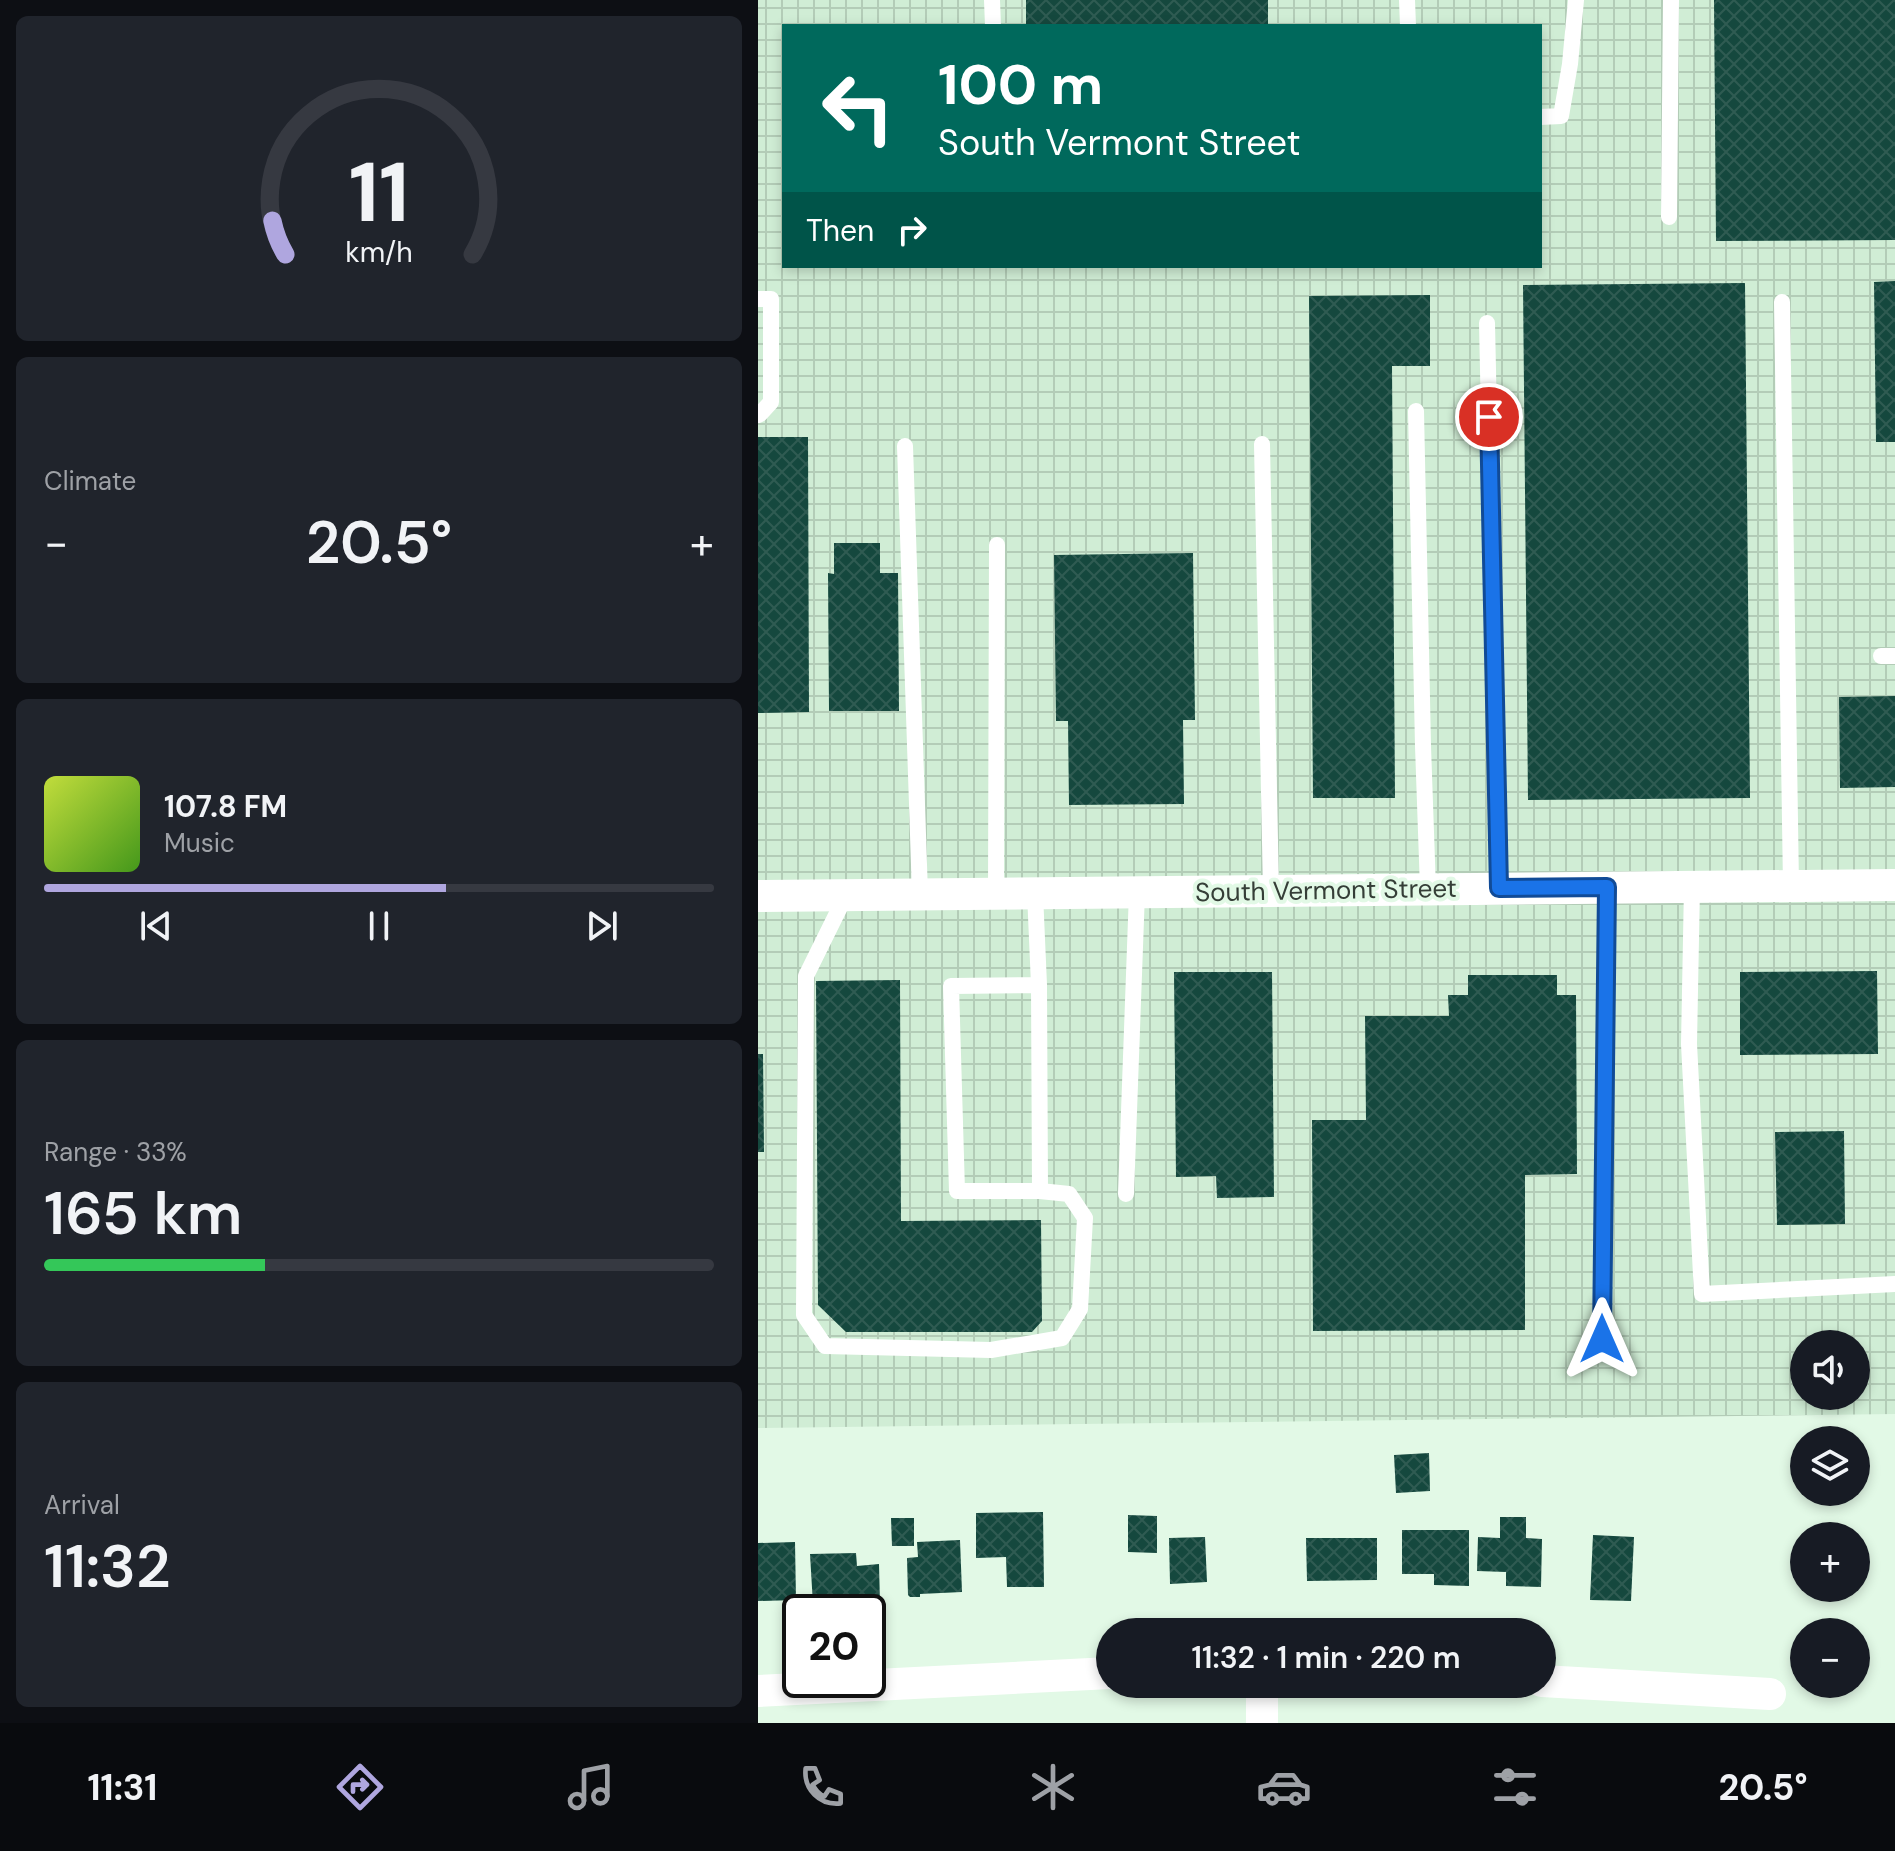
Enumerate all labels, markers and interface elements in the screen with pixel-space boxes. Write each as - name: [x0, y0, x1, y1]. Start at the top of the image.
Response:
- text: 100 m: [938, 48, 1103, 121]
- icon: left: [806, 56, 910, 160]
- text: South Vermont Street: [938, 119, 1301, 166]
- text: 11: [349, 137, 409, 246]
- icon: right: [890, 208, 934, 252]
- text: Then: [806, 211, 874, 250]
- text: km/h: [345, 234, 413, 271]
- pin: [1455, 383, 1523, 451]
- icon: arrive: [1467, 395, 1511, 439]
- text: Climate: [44, 464, 136, 498]
- text: 20.5°: [306, 503, 452, 582]
- text: −: [44, 514, 68, 572]
- text: +: [690, 514, 714, 572]
- text: 107.8 FM: [164, 787, 287, 826]
- text: Music: [164, 826, 235, 860]
- street label: South Vermont Street: [1195, 871, 1457, 909]
- icon: previous: [134, 904, 178, 948]
- icon: pause: [357, 904, 401, 948]
- icon: next: [580, 904, 624, 948]
- text: Range · 33%: [44, 1135, 187, 1169]
- text: 165 km: [44, 1174, 242, 1253]
- position arrow: [1560, 1297, 1644, 1381]
- map controls: [1790, 1330, 1870, 1698]
- button: sound: [1790, 1330, 1870, 1410]
- button: layers: [1790, 1426, 1870, 1506]
- text: Arrival: [44, 1488, 120, 1522]
- button: +: [1790, 1522, 1870, 1602]
- text: 11:32: [44, 1527, 171, 1606]
- speed limit sign: 20: [782, 1594, 886, 1698]
- button: −: [1790, 1618, 1870, 1698]
- text: 11:32 · 1 min · 220 m: [1192, 1638, 1460, 1677]
- icon: directions: [332, 1759, 388, 1815]
- icon: music: [563, 1759, 619, 1815]
- icon: phone: [794, 1759, 850, 1815]
- icon: climate: [1025, 1759, 1081, 1815]
- icon: car: [1256, 1759, 1312, 1815]
- icon: filters: [1487, 1759, 1543, 1815]
- text: 11:31: [88, 1764, 157, 1811]
- text: 20.5°: [1718, 1764, 1807, 1811]

